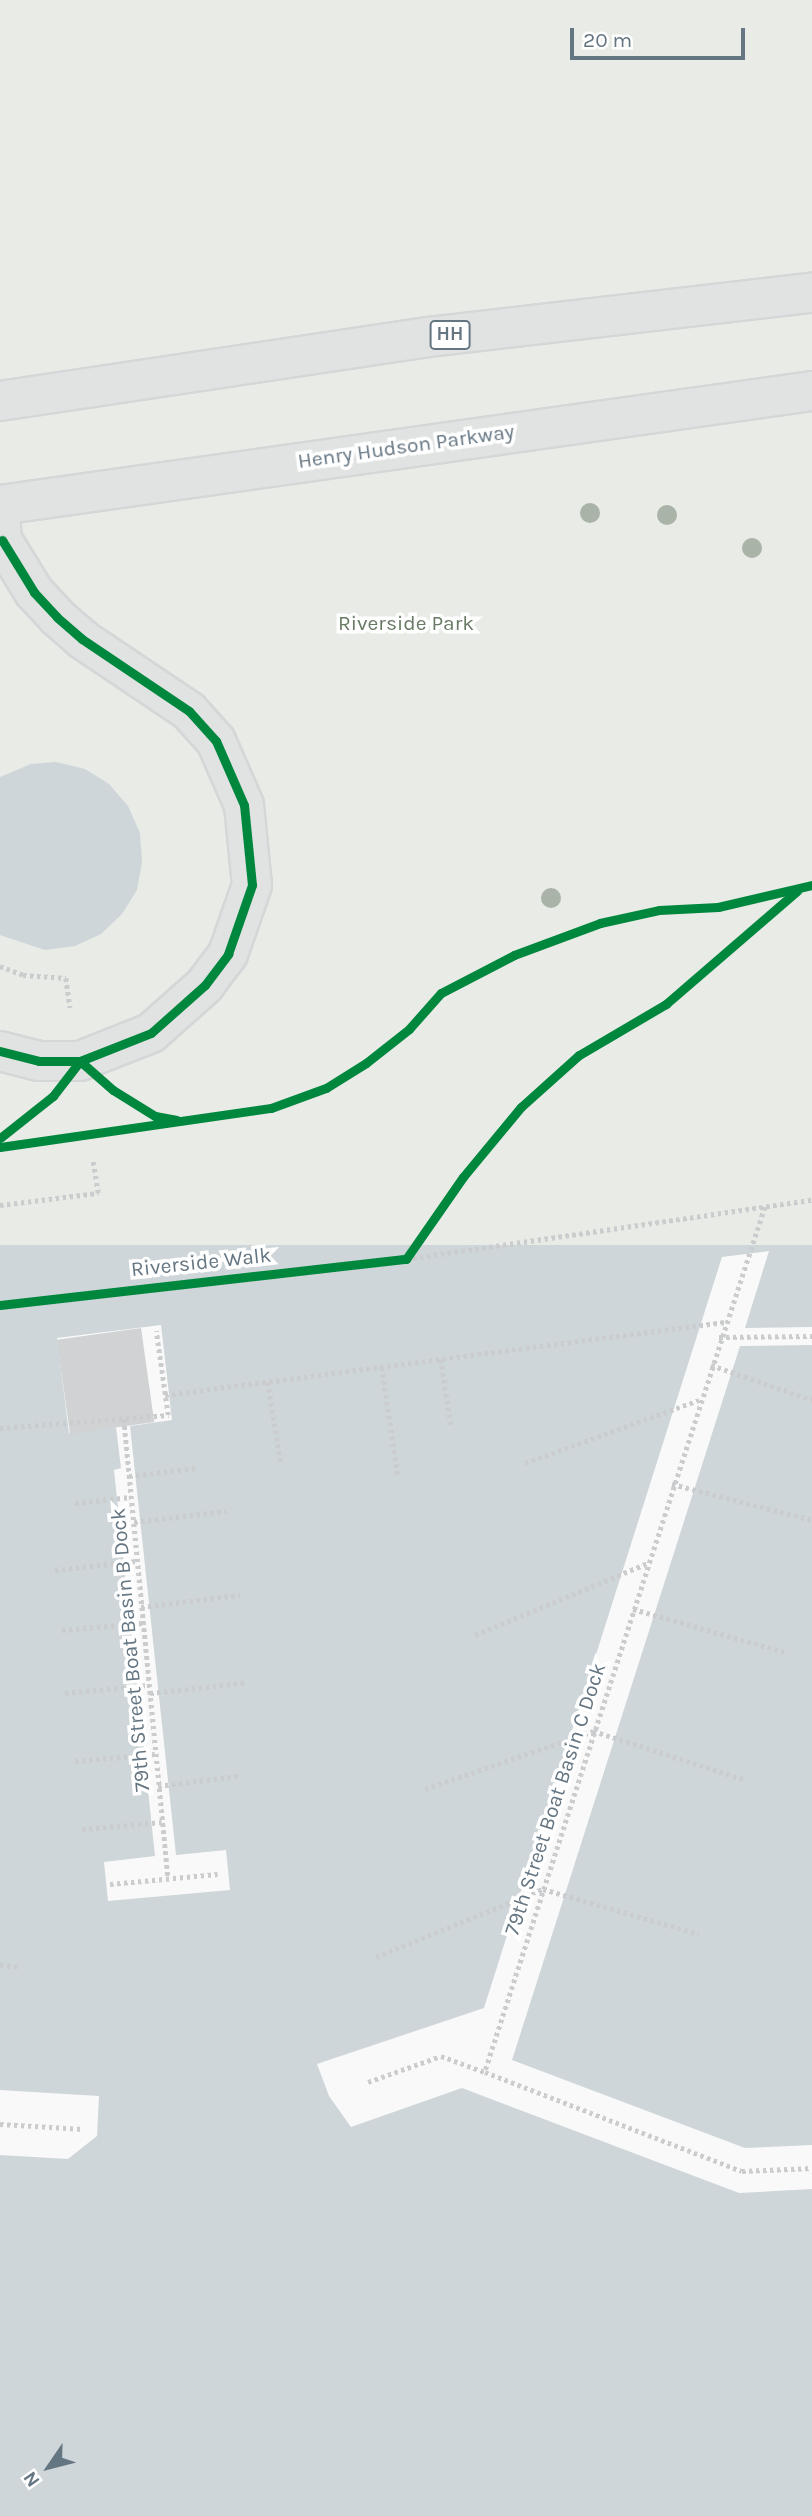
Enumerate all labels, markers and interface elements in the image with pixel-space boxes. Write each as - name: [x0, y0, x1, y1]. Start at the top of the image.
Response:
- scale bar: [574, 14, 749, 58]
- text: 20 m: [583, 28, 632, 52]
- road number: HH: [429, 320, 471, 350]
- street label: Henry Hudson Parkway: [296, 418, 516, 474]
- park label: Riverside Park: [338, 610, 474, 636]
- street label: Riverside Walk: [130, 1242, 272, 1282]
- street label: 79th Street Boat Basin B Dock: [105, 1507, 155, 1793]
- street label: 79th Street Boat Basin C Dock: [499, 1660, 611, 1938]
- north arrow: [14, 2432, 84, 2502]
- text: N: [19, 2467, 45, 2491]

